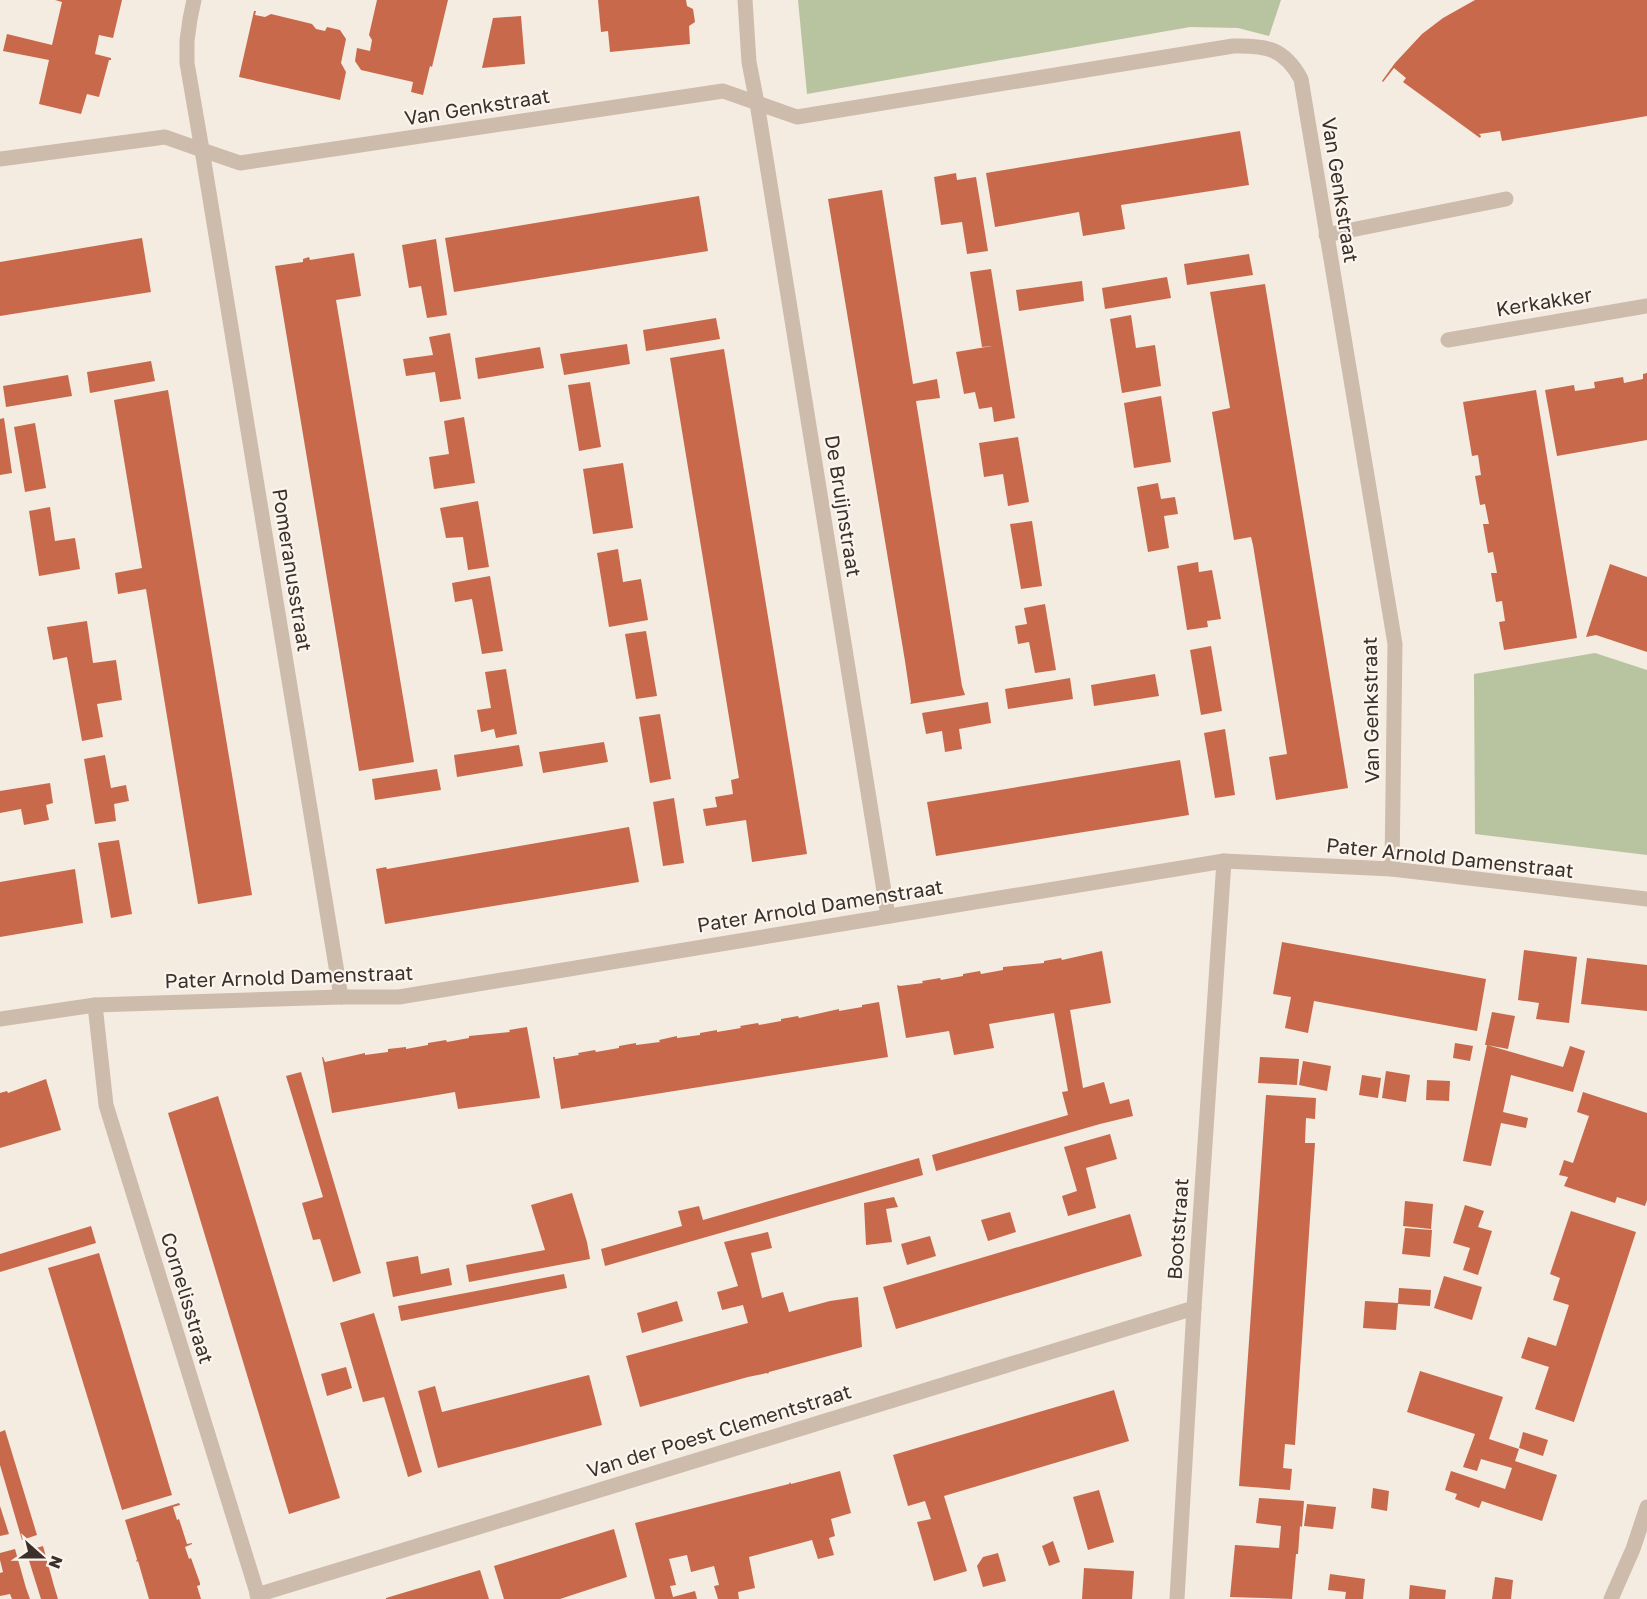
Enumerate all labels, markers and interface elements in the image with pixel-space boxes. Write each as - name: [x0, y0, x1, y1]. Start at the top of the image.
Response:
- street label: Van Genkstraat: [403, 83, 551, 129]
- street label: Van Genkstraat: [1318, 116, 1364, 264]
- street label: Kerkakker: [1494, 282, 1594, 320]
- street label: De Bruijnstraat: [821, 433, 867, 579]
- street label: Pomeranusstraat: [268, 487, 318, 653]
- street label: Van Genkstraat: [1357, 636, 1383, 784]
- street label: Pater Arnold Damenstraat: [1325, 832, 1575, 882]
- street label: Pater Arnold Damenstraat: [695, 874, 945, 936]
- street label: Pater Arnold Damenstraat: [164, 960, 414, 992]
- street label: Bootstraat: [1161, 1177, 1193, 1281]
- street label: Cornelisstraat: [157, 1229, 219, 1366]
- street label: Van der Poest Clementstraat: [584, 1378, 854, 1482]
- north arrow: [12, 1527, 72, 1587]
- text: N: [44, 1553, 68, 1572]

